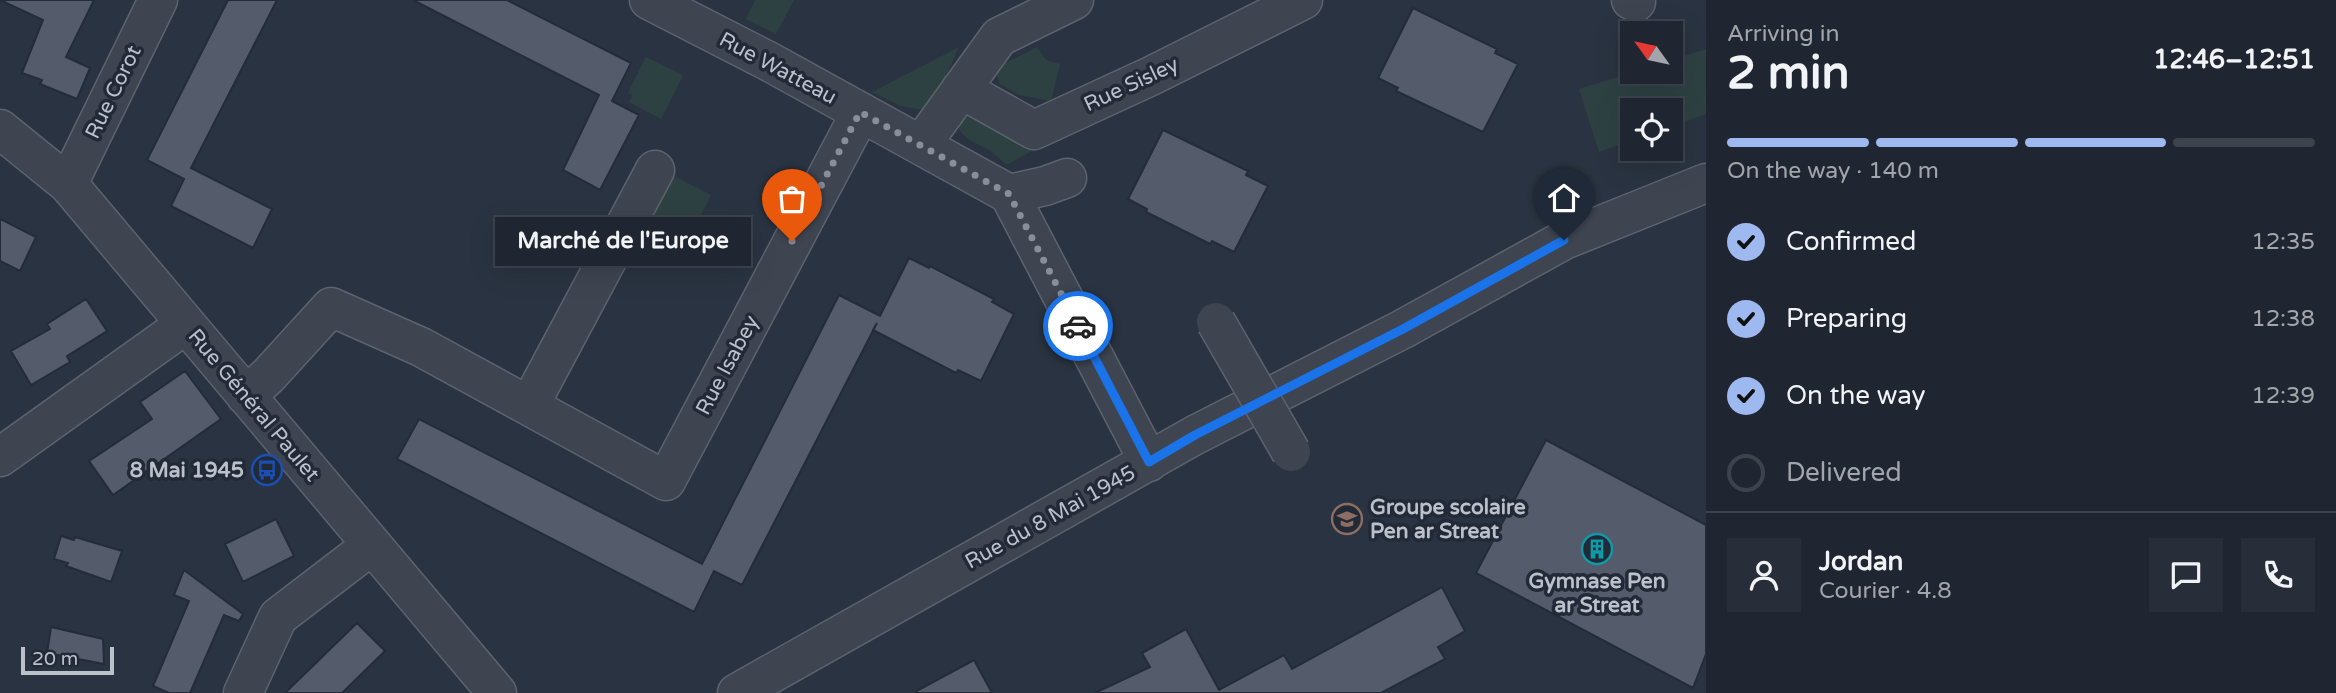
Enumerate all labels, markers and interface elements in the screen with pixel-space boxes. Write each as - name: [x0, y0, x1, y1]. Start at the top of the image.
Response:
- text: Arriving in: [1727, 20, 1840, 48]
- north arrow: [1620, 21, 1684, 84]
- map controls: [1620, 21, 1683, 161]
- street label: Rue Watteau: [715, 27, 841, 110]
- street label: Rue Corot: [80, 42, 147, 143]
- text: 12:46–12:51: [2153, 44, 2315, 75]
- text: 2 min: [1727, 46, 1850, 101]
- street label: Rue Sisley: [1080, 52, 1182, 117]
- button: locate: [1620, 98, 1683, 161]
- text: On the way · 140 m: [1727, 157, 1939, 185]
- pin: [1534, 168, 1594, 240]
- pin: [762, 169, 822, 241]
- icon: home: [1545, 179, 1583, 217]
- icon: bag: [773, 180, 811, 218]
- callout: Marché de l'Europe: [494, 216, 750, 266]
- icon: check: [1727, 223, 1765, 261]
- text: Confirmed: [1786, 226, 1916, 257]
- text: Marché de l'Europe: [517, 227, 729, 255]
- text: 12:35: [2251, 228, 2315, 256]
- courier: [1043, 291, 1113, 361]
- icon: check: [1727, 300, 1765, 338]
- text: Preparing: [1786, 303, 1907, 334]
- text: 12:38: [2251, 305, 2315, 333]
- icon: car: [1059, 307, 1097, 345]
- street label: Rue Isabey: [691, 311, 764, 419]
- street label: Rue Général Paulet: [183, 324, 325, 487]
- icon: check: [1727, 377, 1765, 415]
- text: On the way: [1786, 380, 1926, 411]
- text: 12:39: [2251, 382, 2315, 410]
- bus stop icon: 8 Mai 1945: [250, 453, 284, 487]
- text: Delivered: [1786, 457, 1902, 488]
- place label: 8 Mai 1945: [130, 458, 244, 483]
- street label: Rue du 8 Mai 1945: [961, 460, 1140, 575]
- place label: Groupe scolaire Pen ar Streat: [1370, 495, 1526, 544]
- school or university icon: Groupe scolaire Pen ar Streat: [1330, 502, 1364, 536]
- building icon: Gymnase Pen ar Streat: [1580, 532, 1614, 566]
- button: person: [1727, 538, 1801, 612]
- button: chat: [2149, 538, 2223, 612]
- button: phone: [2241, 538, 2315, 612]
- text: Jordan: [1819, 546, 1903, 577]
- place label: Gymnase Pen ar Streat: [1529, 569, 1665, 618]
- text: Courier · 4.8: [1819, 577, 1952, 605]
- scale bar: [21, 644, 114, 676]
- text: 20 m: [32, 648, 78, 670]

